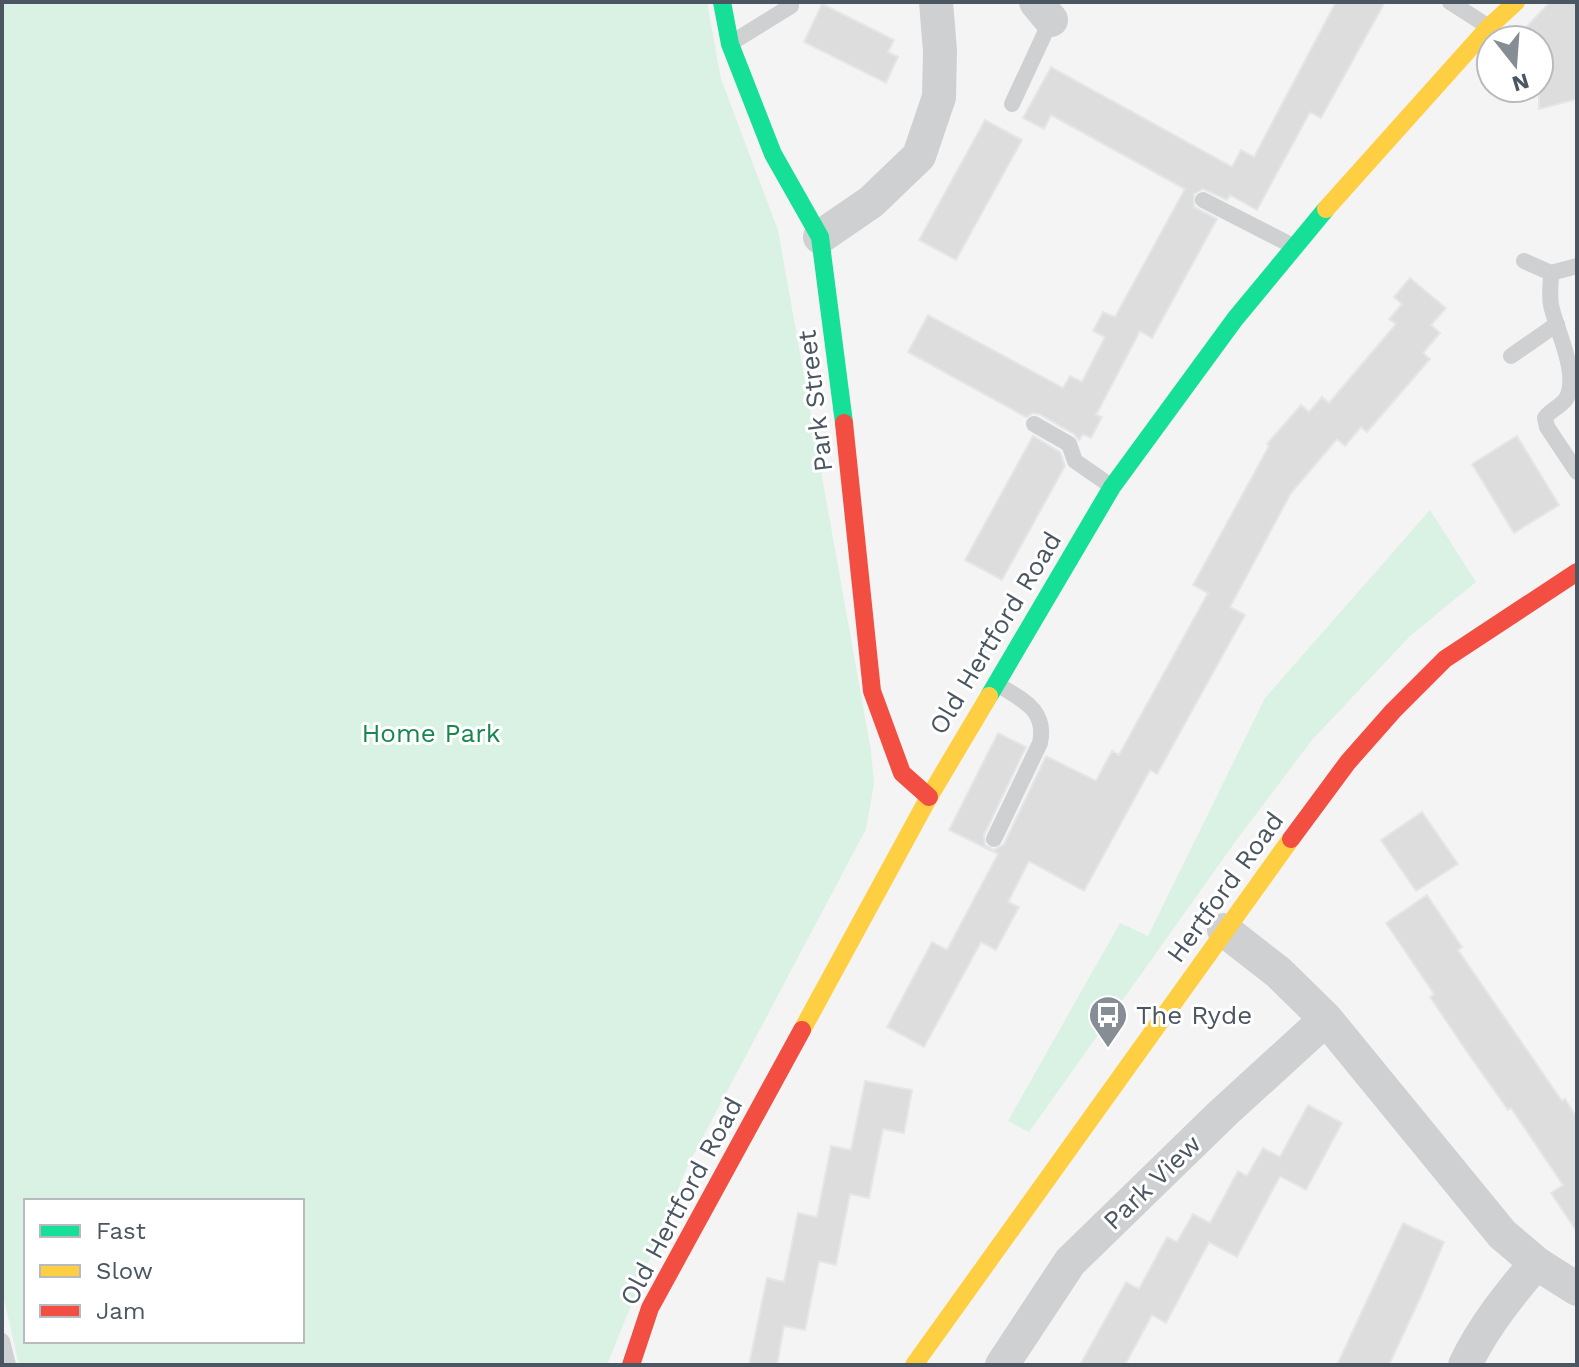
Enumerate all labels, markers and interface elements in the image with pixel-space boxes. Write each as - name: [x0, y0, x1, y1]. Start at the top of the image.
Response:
- north arrow: [1475, 24, 1555, 104]
- text: N: [1509, 68, 1532, 97]
- street label: Park Street: [791, 328, 839, 474]
- street label: Old Hertford Road: [923, 526, 1067, 740]
- park label: Home Park: [361, 718, 501, 748]
- street label: Hertford Road: [1160, 806, 1290, 968]
- bus stop icon: The Ryde: [1087, 994, 1129, 1049]
- place label: The Ryde: [1136, 1000, 1252, 1030]
- street label: Old Hertford Road: [614, 1092, 748, 1310]
- street label: Park View: [1097, 1128, 1207, 1236]
- legend: [24, 1199, 304, 1343]
- text: Fast: [96, 1217, 146, 1245]
- text: Slow: [96, 1257, 153, 1285]
- text: Jam: [96, 1297, 146, 1325]

